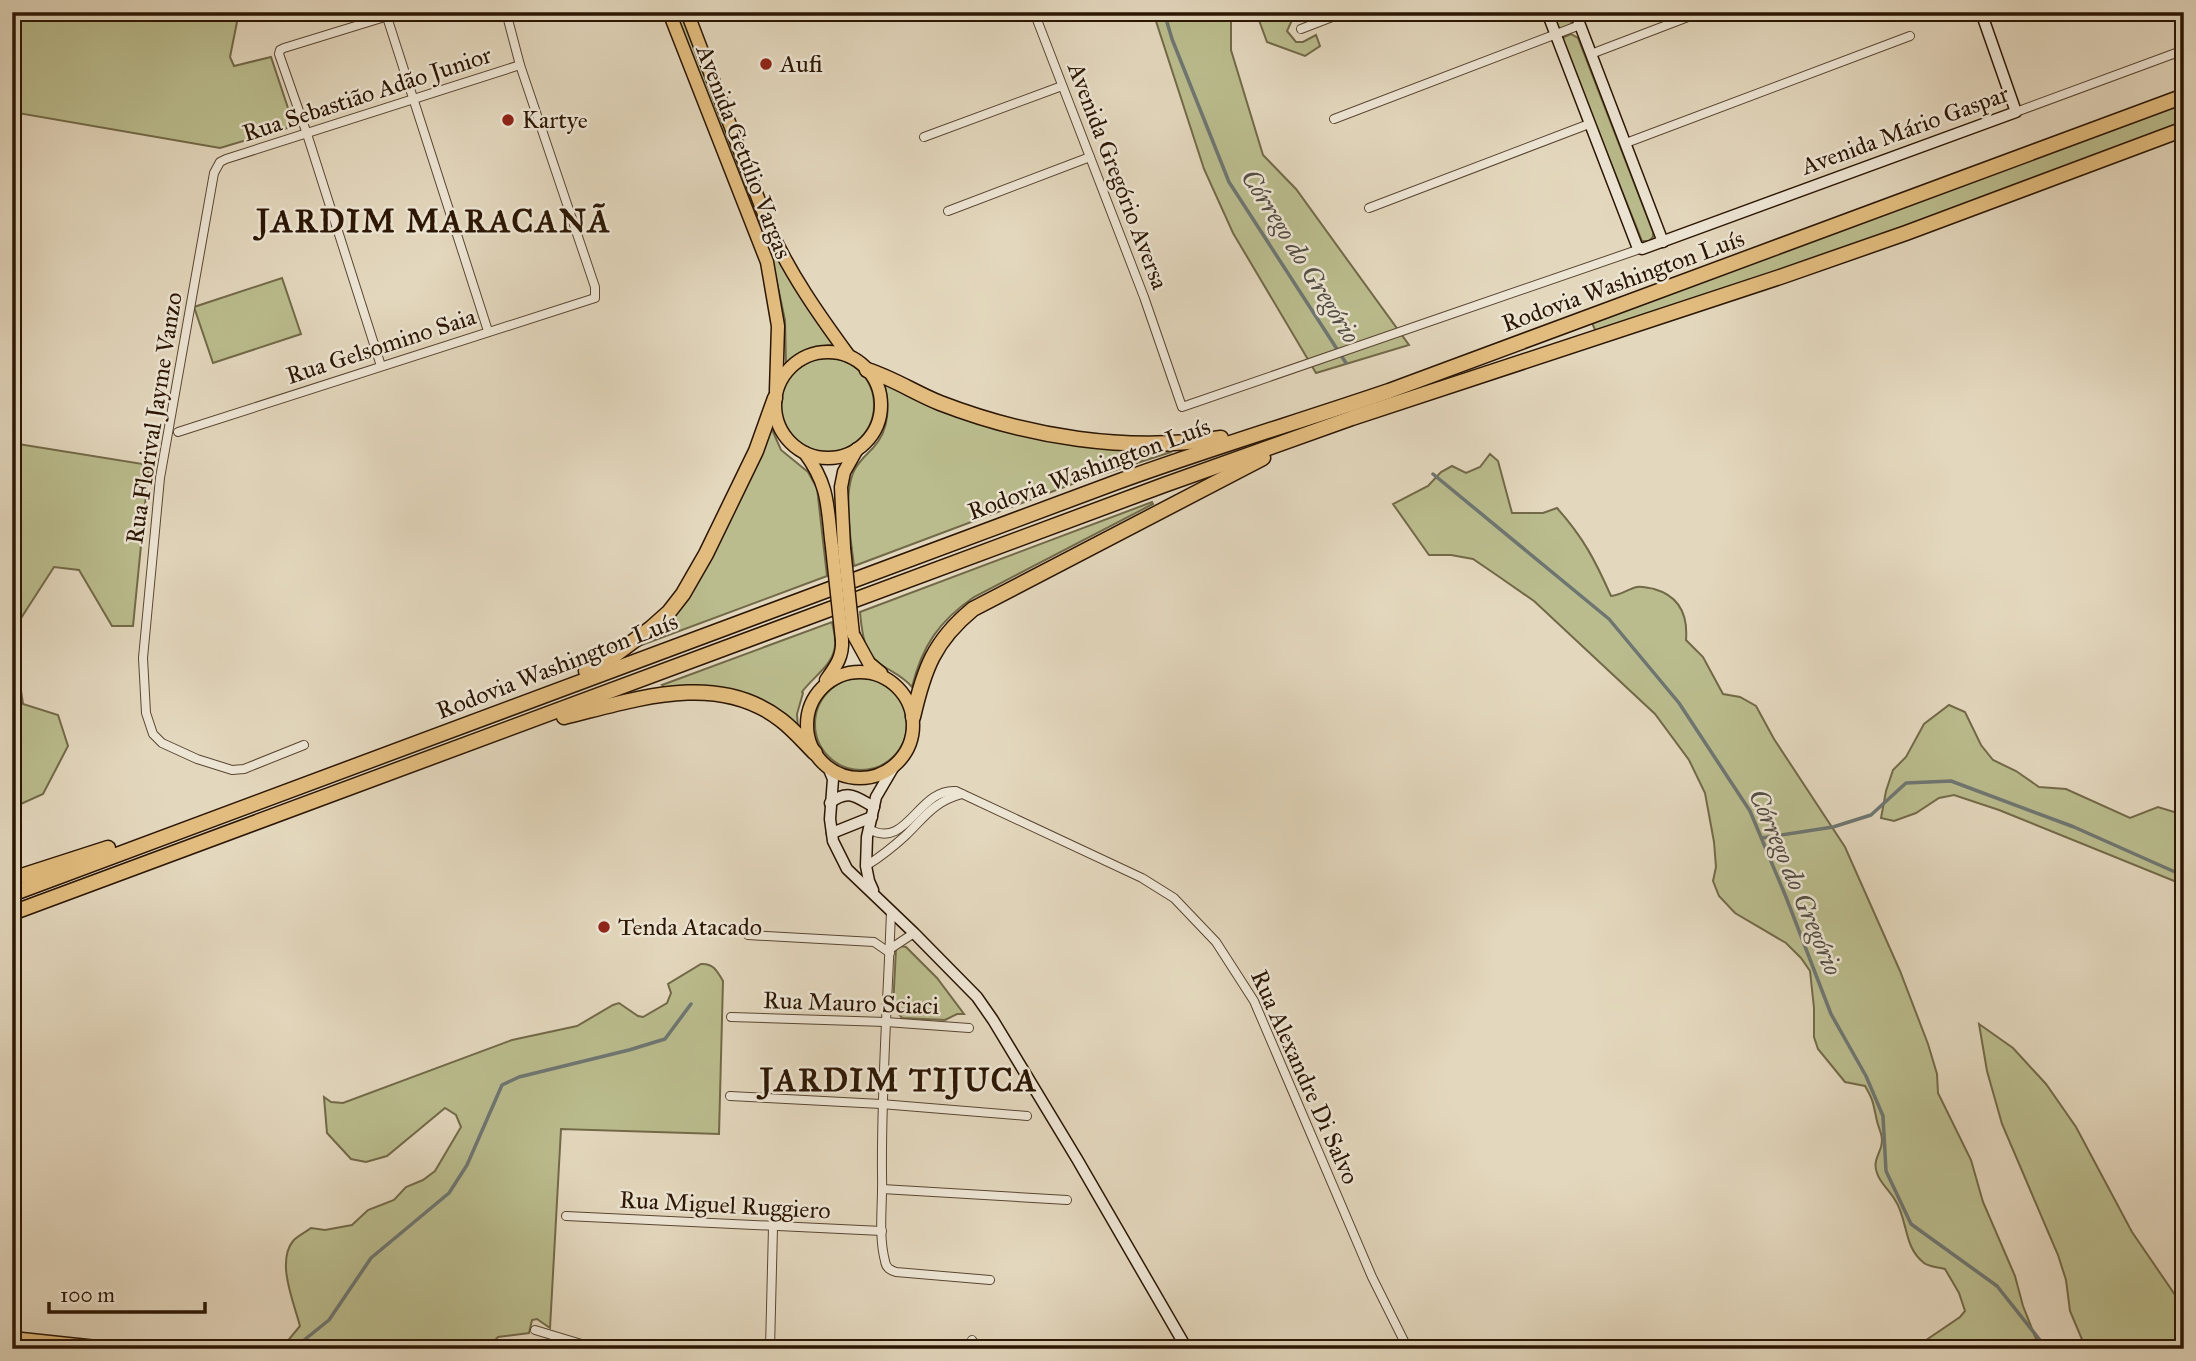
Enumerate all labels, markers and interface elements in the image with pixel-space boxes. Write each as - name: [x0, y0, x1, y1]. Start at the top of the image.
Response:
- street label: Rua Sebastião Adão Junior: [239, 40, 495, 148]
- street label: Avenida Getúlio Vargas: [689, 40, 799, 263]
- place label: Aufi: [779, 49, 823, 79]
- marker: Aufi: [758, 56, 774, 72]
- street label: Avenida Gregório Aversa: [1061, 58, 1175, 294]
- street label: Avenida Mário Gaspar: [1796, 79, 2013, 182]
- place label: Kartye: [522, 105, 588, 135]
- marker: Kartye: [500, 112, 516, 128]
- water label: Córrego do Gregório: [1235, 163, 1368, 349]
- district label: JARDIM MARACANÃ: [253, 202, 611, 241]
- street label: Rodovia Washington Luís: [1498, 223, 1748, 339]
- street label: Rua Florival Jayme Vanzo: [119, 290, 189, 546]
- street label: Rua Gelsomino Saia: [282, 301, 480, 391]
- street label: Rodovia Washington Luís: [964, 411, 1214, 527]
- street label: Rodovia Washington Luís: [432, 606, 682, 726]
- water label: Córrego do Gregório: [1742, 784, 1850, 980]
- place label: Tenda Atacado: [618, 912, 762, 942]
- marker: Tenda Atacado: [596, 919, 612, 935]
- street label: Rua Alexandre Di Salvo: [1244, 965, 1366, 1189]
- street label: Rua Mauro Sciaci: [762, 985, 940, 1021]
- district label: JARDIM TIJUCA: [756, 1061, 1038, 1100]
- street label: Rua Miguel Ruggiero: [619, 1184, 831, 1226]
- scale bar: [49, 1270, 205, 1314]
- text: 100 m: [60, 1282, 115, 1308]

